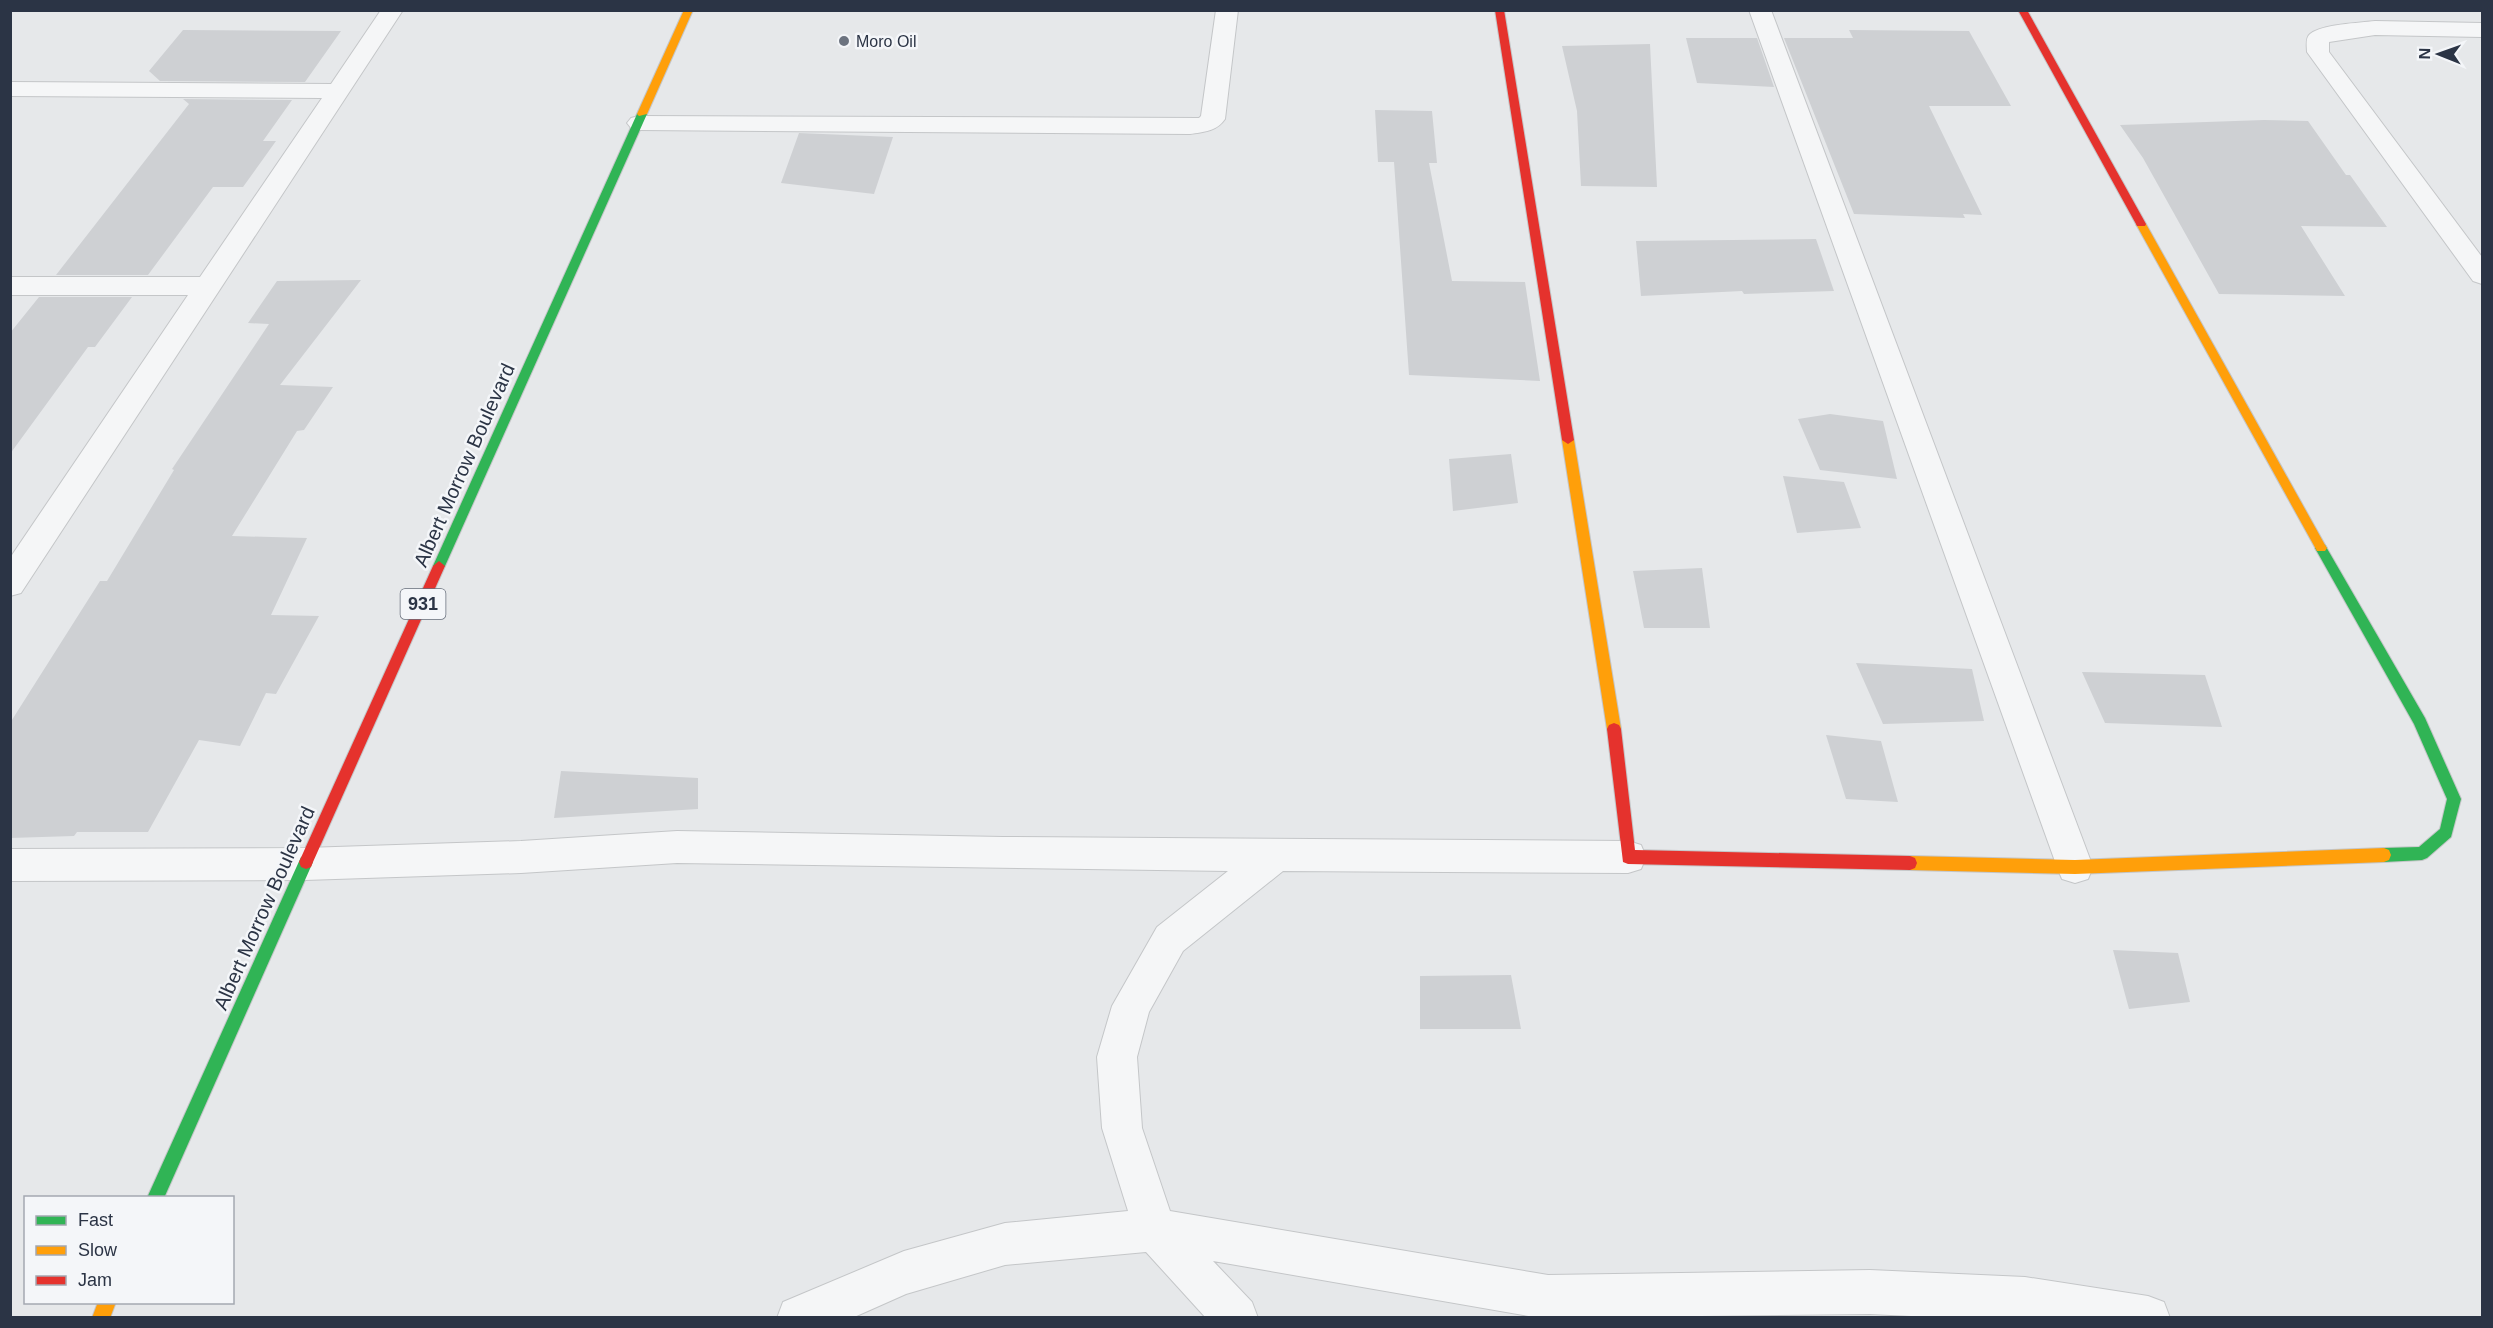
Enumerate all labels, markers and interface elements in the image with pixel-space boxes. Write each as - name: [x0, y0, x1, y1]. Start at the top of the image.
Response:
- north arrow: [2409, 24, 2469, 84]
- place label: Moro Oil: [856, 33, 916, 50]
- marker: Moro Oil: [837, 34, 851, 48]
- text: N: [2416, 48, 2433, 60]
- street label: Albert Morrow Boulevard: [409, 360, 519, 570]
- road number: 931: [400, 589, 446, 619]
- street label: Albert Morrow Boulevard: [209, 803, 319, 1013]
- legend: [24, 1196, 234, 1304]
- text: Fast: [78, 1210, 113, 1230]
- text: Slow: [78, 1240, 118, 1260]
- text: Jam: [78, 1270, 112, 1290]

